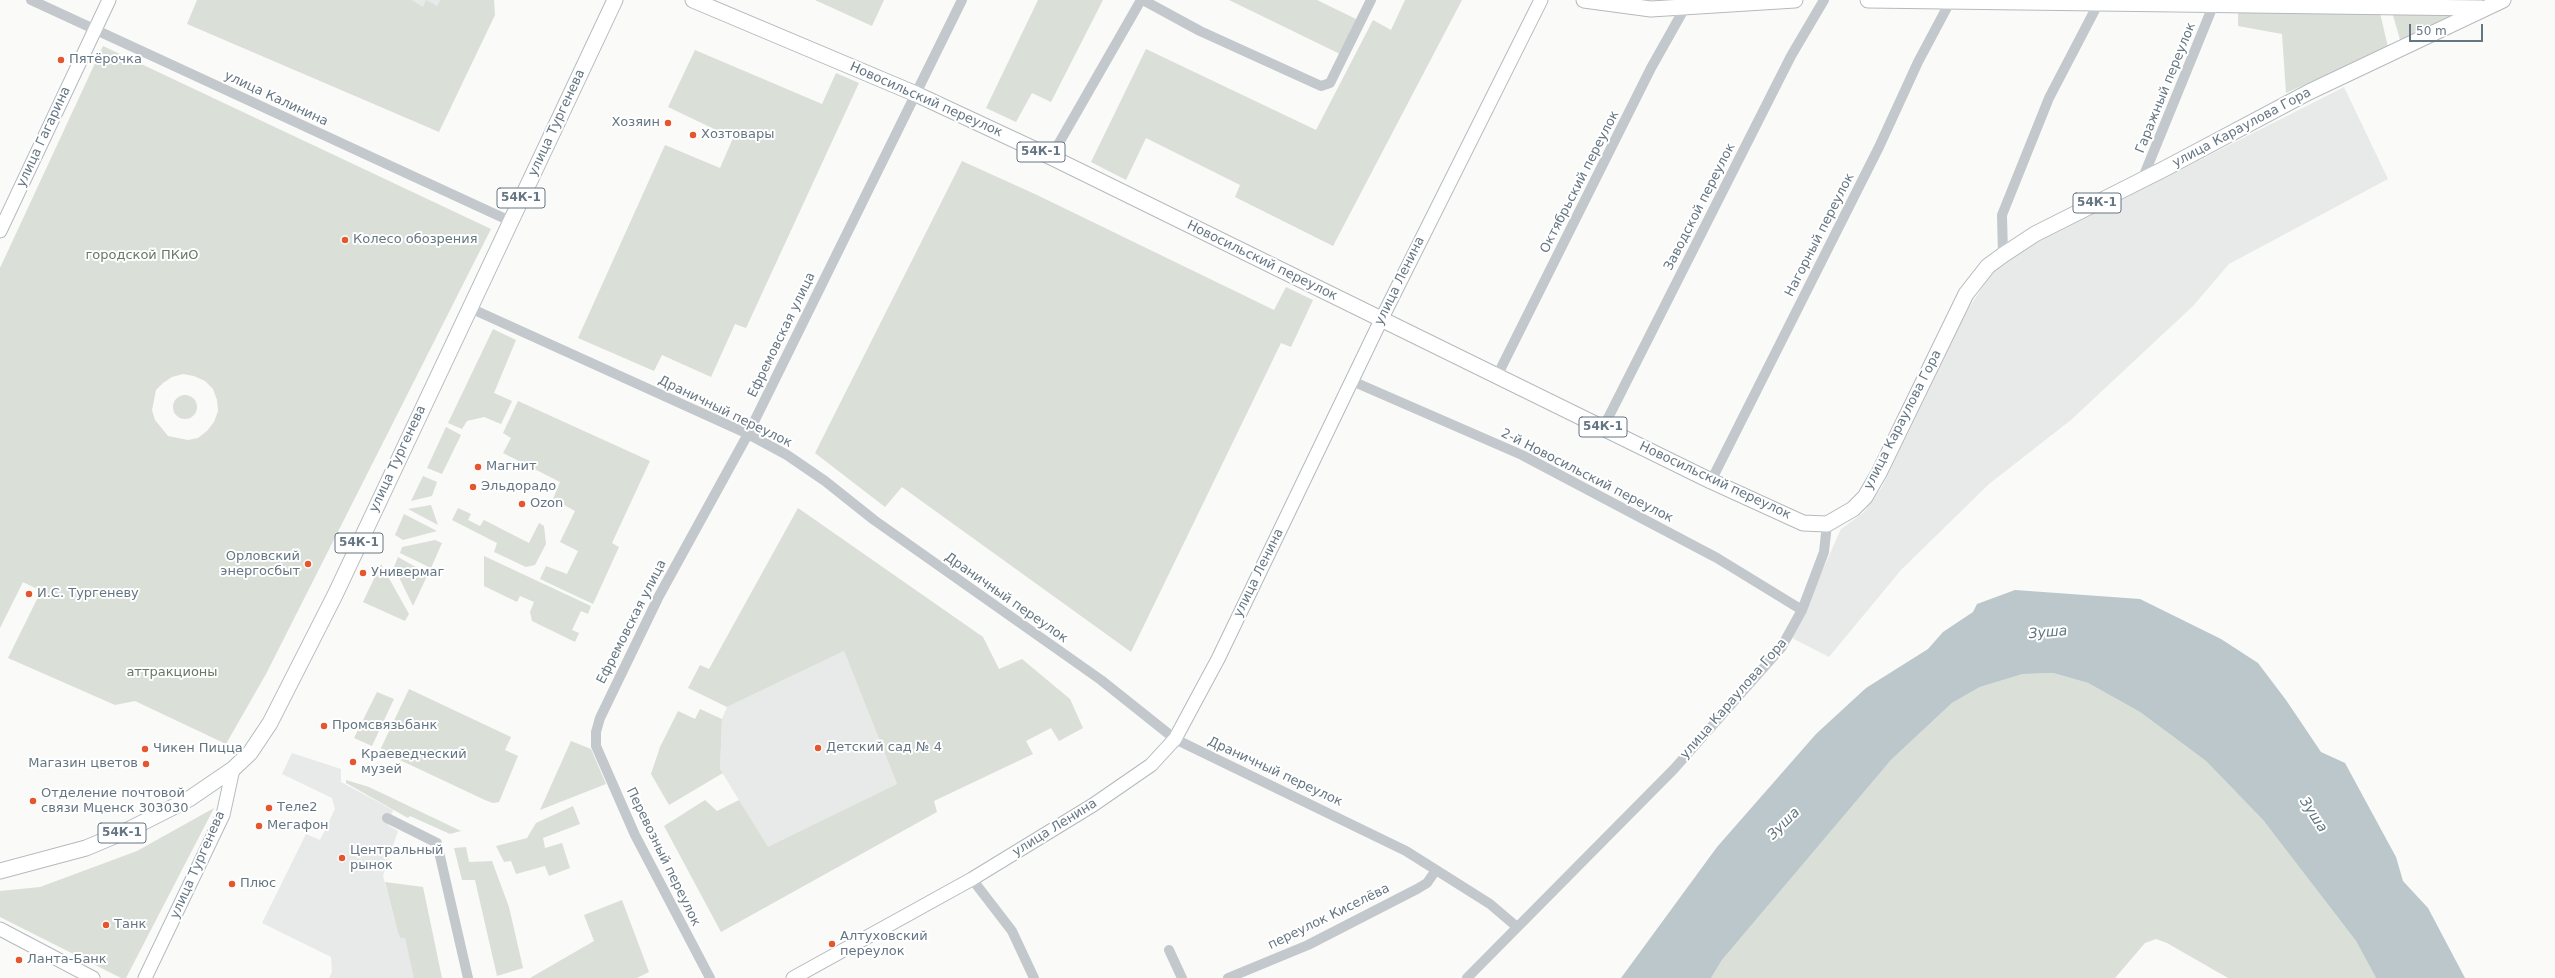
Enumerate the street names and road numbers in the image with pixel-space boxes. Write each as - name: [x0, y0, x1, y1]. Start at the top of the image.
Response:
- street label: Гаражный переулок: [2133, 20, 2199, 156]
- street label: Новосильский переулок: [847, 59, 1005, 141]
- street label: улица Тургенева: [525, 67, 589, 179]
- street label: улица Калинина: [222, 68, 330, 130]
- street label: улица Гагарина: [14, 84, 74, 190]
- street label: улица Караулова Гора: [2170, 85, 2314, 171]
- street label: Октябрьский переулок: [1537, 108, 1623, 256]
- street label: Заводской переулок: [1661, 141, 1739, 273]
- road number: 54К-1: [1017, 142, 1065, 162]
- street label: Нагорный переулок: [1782, 171, 1858, 299]
- road number: 54К-1: [497, 188, 545, 208]
- road number: 54К-1: [2073, 193, 2121, 213]
- street label: Новосильский переулок: [1184, 218, 1340, 304]
- street label: улица Ленина: [1372, 234, 1428, 328]
- street label: Ефремовская улица: [745, 270, 819, 400]
- street label: улица Караулова Гора: [1861, 348, 1945, 492]
- street label: Драничный переулок: [656, 373, 794, 451]
- street label: улица Тургенева: [366, 403, 430, 515]
- road number: 54К-1: [1579, 417, 1627, 437]
- street label: 2-й Новосильский переулок: [1498, 426, 1676, 526]
- street label: Новосильский переулок: [1637, 439, 1793, 523]
- street label: улица Ленина: [1231, 526, 1287, 620]
- road number: 54К-1: [335, 533, 383, 553]
- street label: Драничный переулок: [941, 549, 1071, 647]
- street label: Ефремовская улица: [594, 557, 670, 687]
- street label: улица Караулова Гора: [1677, 636, 1791, 762]
- street label: Драничный переулок: [1205, 734, 1345, 810]
- street label: Перевозный переулок: [623, 785, 703, 929]
- street label: улица Ленина: [1010, 796, 1100, 860]
- street label: улица Тургенева: [167, 809, 229, 921]
- road number: 54К-1: [98, 823, 146, 843]
- street label: переулок Киселёва: [1266, 881, 1392, 953]

